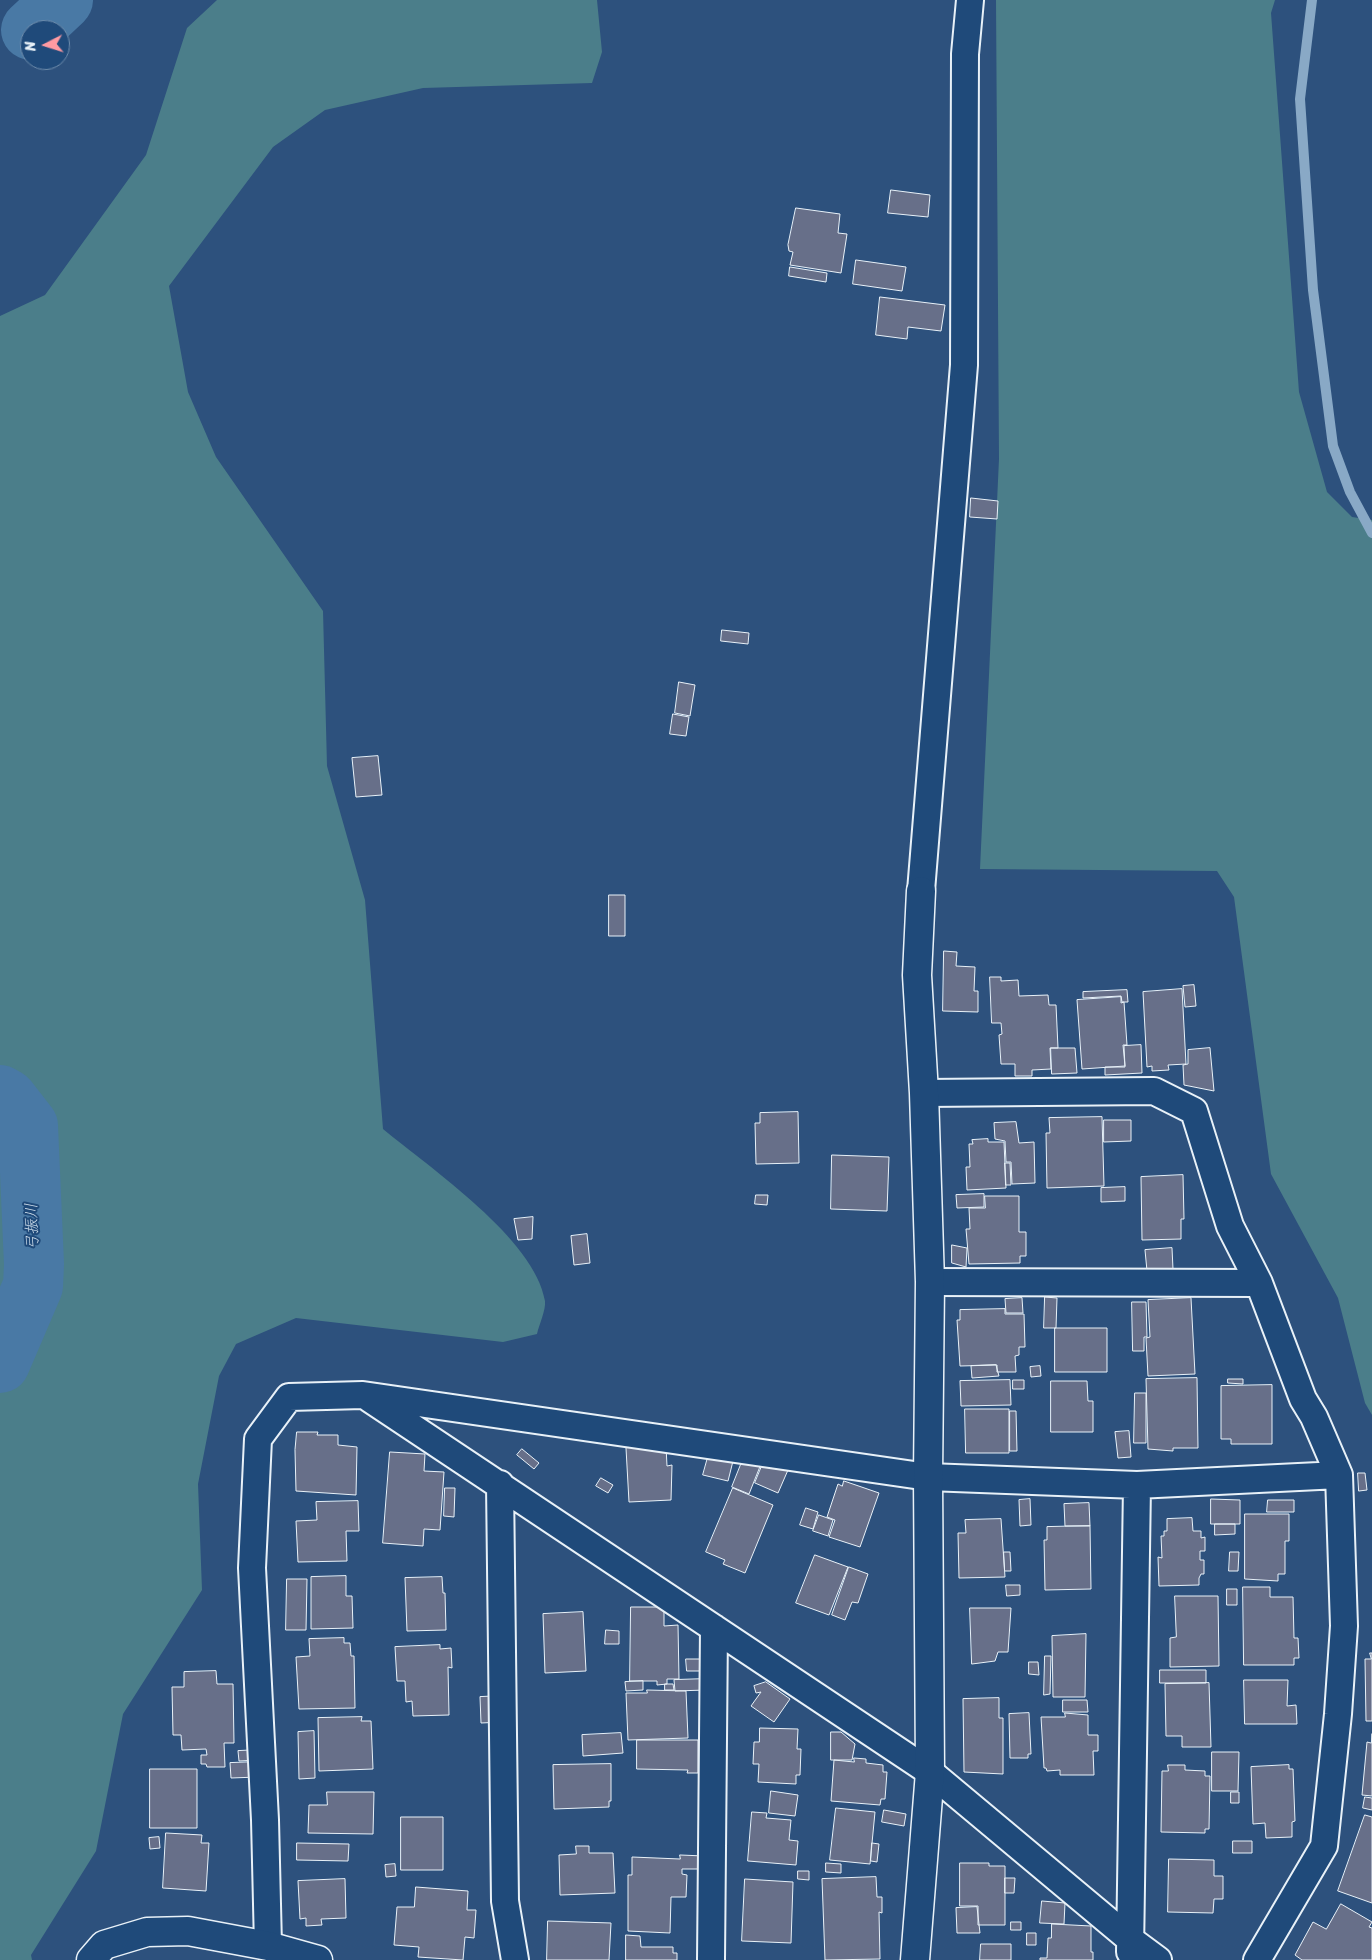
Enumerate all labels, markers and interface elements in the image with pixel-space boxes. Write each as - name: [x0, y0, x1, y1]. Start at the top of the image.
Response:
- north arrow: [20, 20, 70, 70]
- text: N: [18, 40, 43, 52]
- water label: 弓振川: [23, 1203, 43, 1251]

